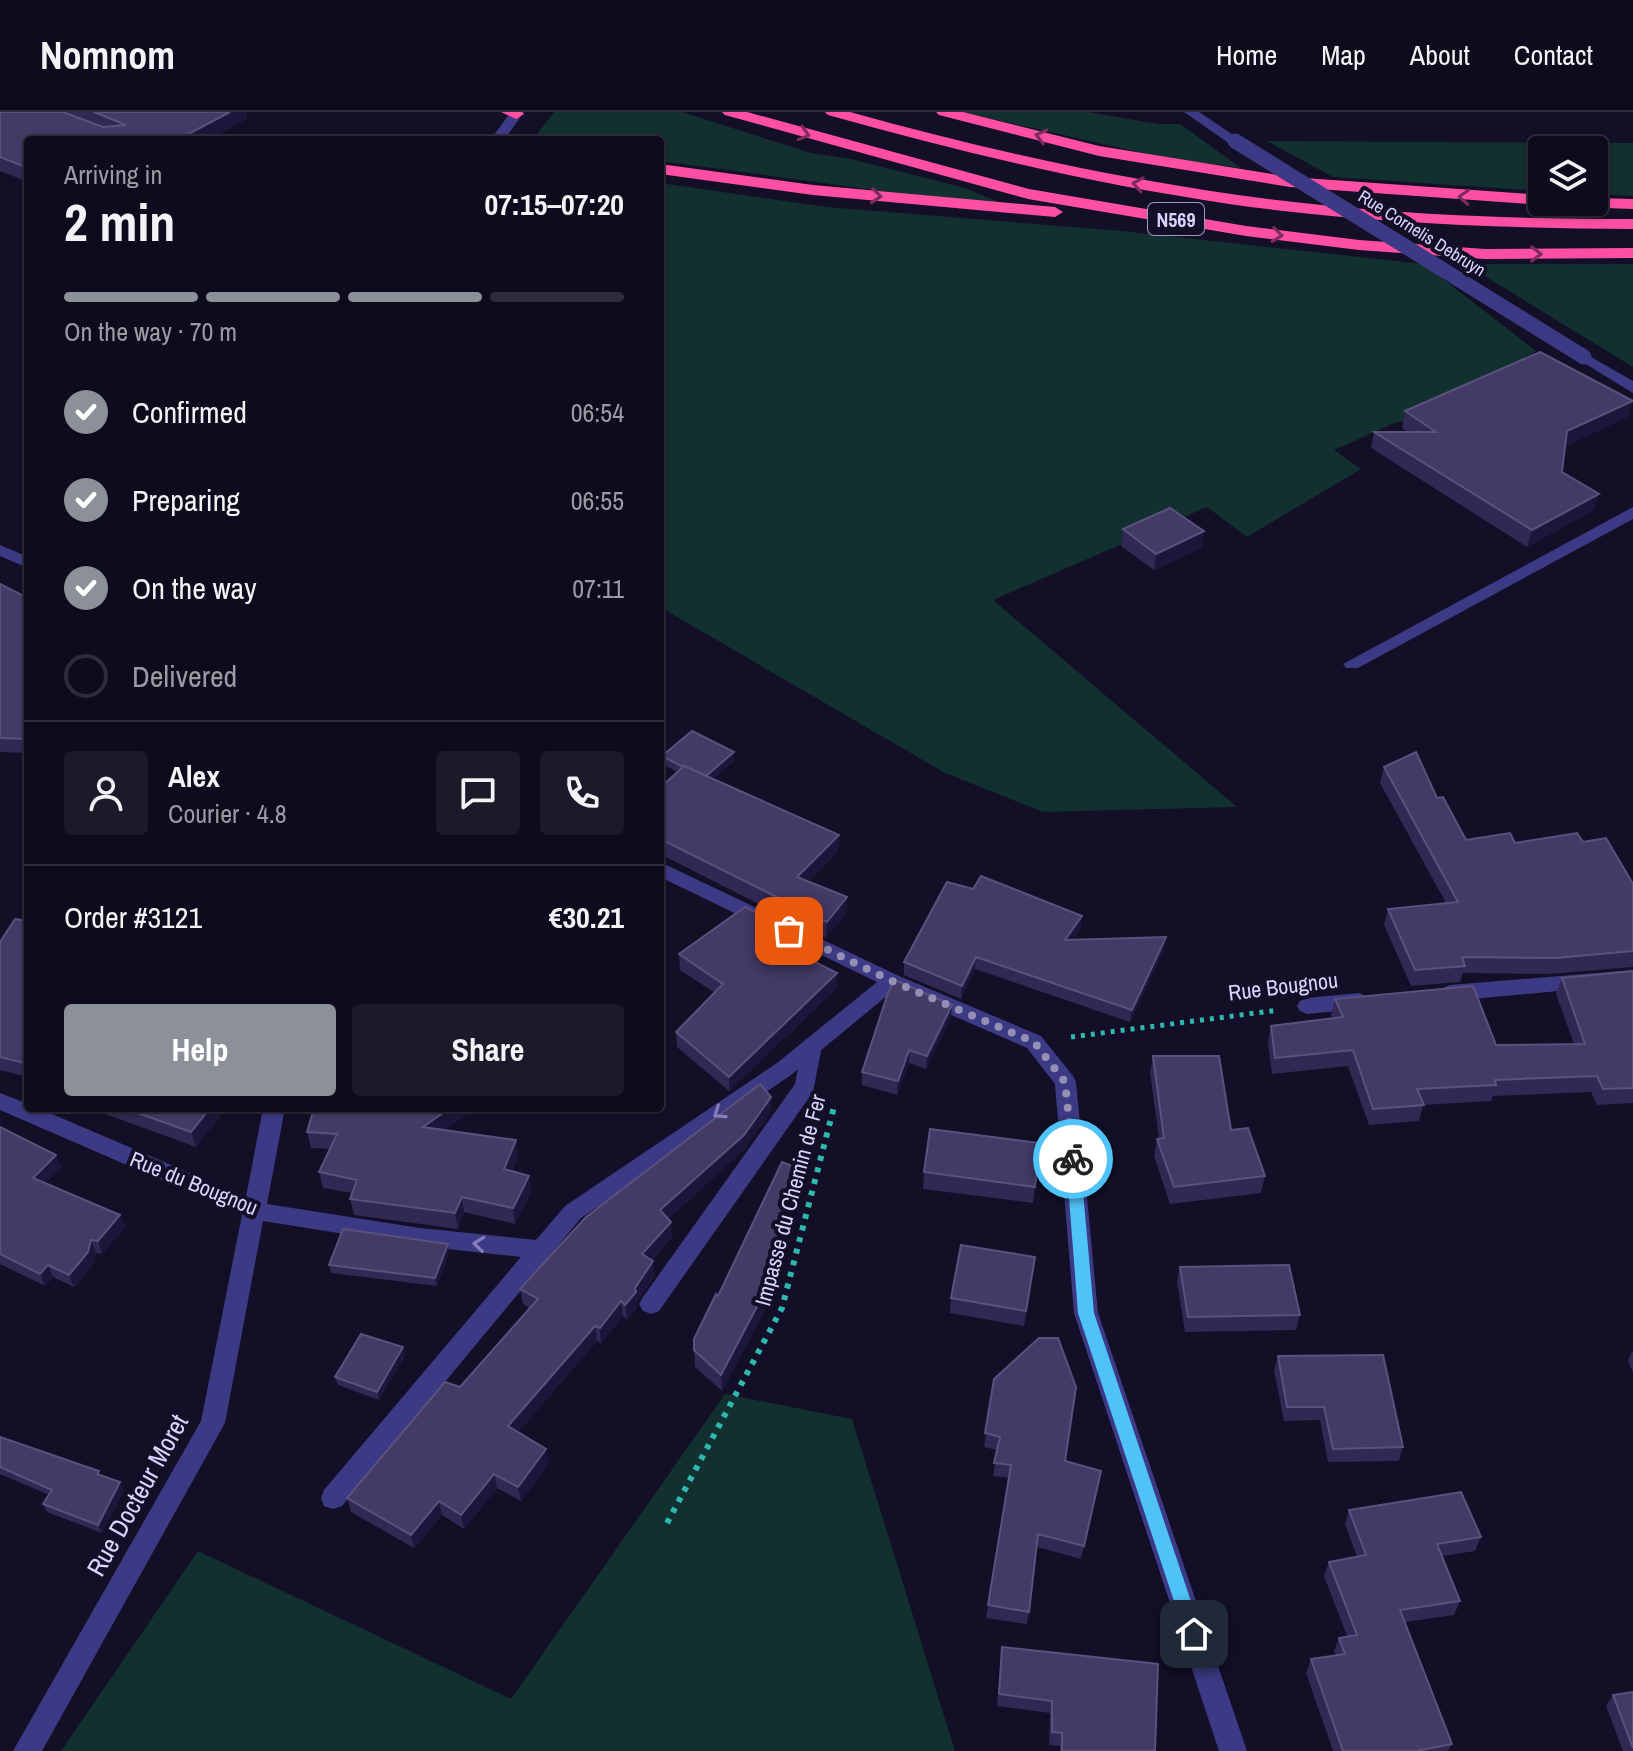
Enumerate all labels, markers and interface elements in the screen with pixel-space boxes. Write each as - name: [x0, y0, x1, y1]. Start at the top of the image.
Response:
- text: Nomnom: [40, 30, 175, 81]
- text: Home: [1216, 36, 1277, 74]
- text: Map: [1321, 36, 1366, 74]
- text: About: [1410, 36, 1470, 74]
- text: Contact: [1514, 36, 1593, 74]
- one-way arrow: [797, 125, 811, 141]
- one-way arrow: [1035, 129, 1048, 146]
- map controls: [1528, 136, 1608, 216]
- button: layers: [1528, 136, 1608, 216]
- text: Arriving in: [64, 157, 162, 192]
- one-way arrow: [1131, 176, 1144, 193]
- text: 07:15–07:20: [485, 184, 624, 224]
- street label: Rue Cornelis Debruyn: [1353, 184, 1491, 282]
- text: 2 min: [64, 187, 175, 257]
- one-way arrow: [870, 187, 883, 204]
- one-way arrow: [1457, 188, 1470, 205]
- road number: N569: [1148, 203, 1204, 235]
- one-way arrow: [1270, 226, 1284, 243]
- one-way arrow: [1530, 245, 1543, 263]
- text: On the way · 70 m: [64, 314, 237, 349]
- icon: check: [64, 390, 108, 434]
- text: Confirmed: [132, 392, 247, 432]
- text: 06:54: [571, 395, 624, 430]
- icon: check: [64, 478, 108, 522]
- text: Preparing: [132, 480, 240, 520]
- text: 06:55: [571, 483, 624, 518]
- icon: check: [64, 566, 108, 610]
- text: On the way: [132, 568, 256, 608]
- text: 07:11: [572, 571, 624, 606]
- text: Delivered: [132, 656, 237, 696]
- button: person: [64, 751, 148, 835]
- button: chat: [436, 751, 520, 835]
- button: phone: [540, 751, 624, 835]
- text: Alex: [168, 756, 220, 796]
- text: Courier · 4.8: [168, 796, 287, 831]
- text: Order #3121: [64, 897, 202, 937]
- text: €30.21: [549, 897, 624, 937]
- pin: [755, 897, 823, 965]
- icon: bag: [767, 909, 811, 953]
- street label: Rue Bougnou: [1226, 964, 1340, 1008]
- button: Help: [64, 1004, 336, 1096]
- button: Share: [352, 1004, 624, 1096]
- street label: Impasse du Chemin de Fer: [747, 1091, 833, 1309]
- one-way arrow: [713, 1104, 727, 1119]
- courier: [1033, 1119, 1113, 1199]
- icon: bike: [1051, 1137, 1095, 1181]
- street label: Rue du Bougnou: [126, 1144, 262, 1222]
- one-way arrow: [472, 1235, 485, 1252]
- street label: Rue Docteur Moret: [78, 1408, 196, 1582]
- pin: [1160, 1600, 1228, 1668]
- icon: home: [1172, 1612, 1216, 1656]

